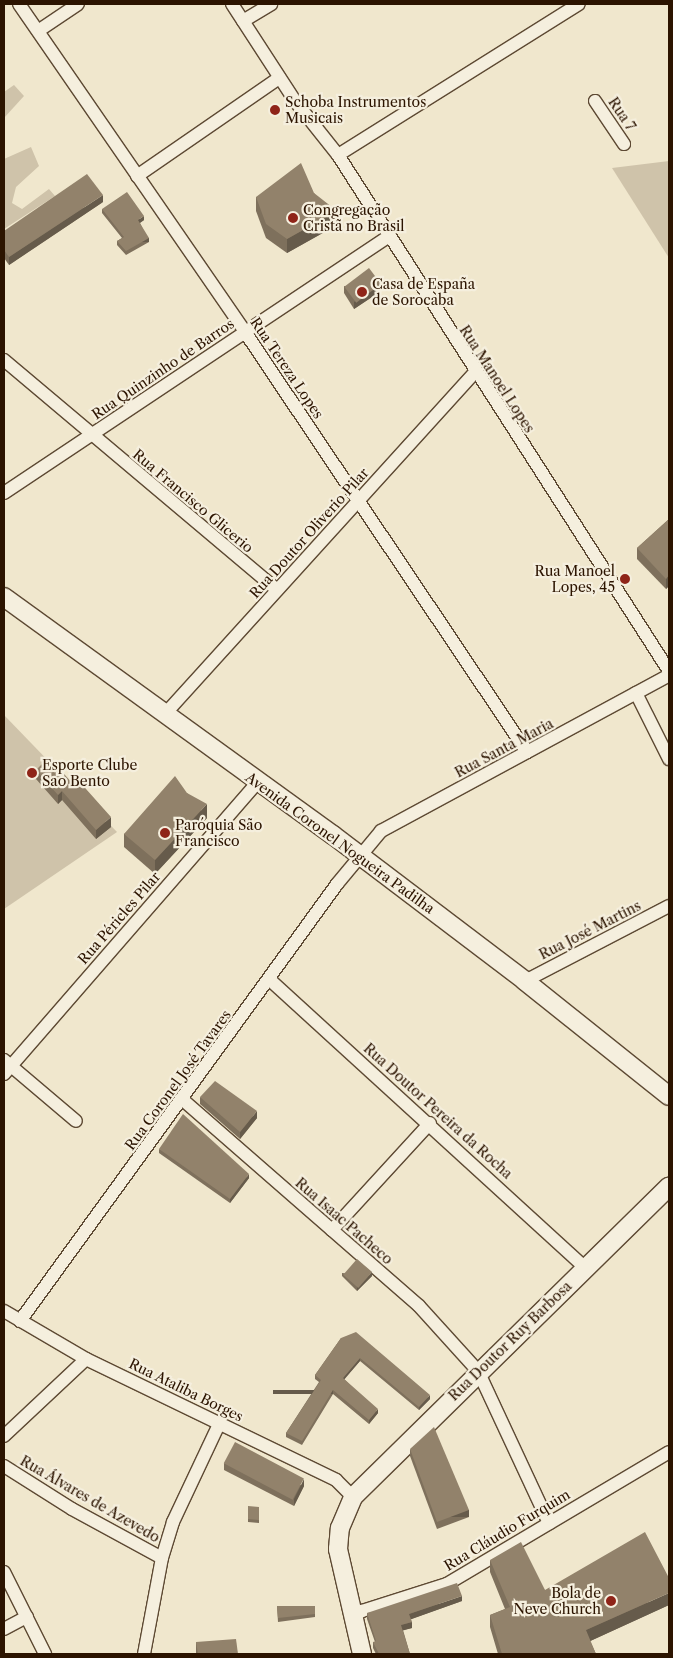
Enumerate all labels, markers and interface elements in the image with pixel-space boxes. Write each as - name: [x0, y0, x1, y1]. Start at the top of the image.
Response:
- place label: Schoba Instrumentos Musicais: [285, 94, 426, 126]
- street label: Rua 7: [605, 94, 639, 134]
- marker: Schoba Instrumentos Musicais: [269, 104, 281, 116]
- place label: Congregação Cristã no Brasil: [303, 202, 405, 234]
- marker: Congregação Cristã no Brasil: [287, 212, 299, 224]
- place label: Casa de España de Sorocaba: [372, 276, 475, 308]
- marker: Casa de España de Sorocaba: [356, 286, 368, 298]
- street label: Rua Tereza Lopes: [247, 314, 327, 422]
- street label: Rua Quinzinho de Barros: [89, 315, 237, 423]
- street label: Rua Manoel Lopes: [456, 322, 538, 436]
- street label: Rua Francisco Glicerio: [129, 446, 257, 556]
- street label: Rua Doutor Oliverio Pilar: [246, 464, 372, 602]
- place label: Rua Manoel Lopes, 45: [534, 563, 615, 596]
- marker: Rua Manoel Lopes, 45: [619, 573, 631, 585]
- street label: Rua Santa Maria: [452, 715, 556, 781]
- place label: Esporte Clube Sao Bento: [42, 757, 137, 790]
- marker: Esporte Clube Sao Bento: [26, 767, 38, 779]
- street label: Avenida Coronel Nogueira Padilha: [242, 769, 438, 917]
- place label: Paróquia São Francisco: [175, 817, 262, 850]
- marker: Paróquia São Francisco: [159, 827, 171, 839]
- street label: Rua Péricles Pilar: [74, 868, 164, 968]
- street label: Rua José Martins: [536, 897, 644, 963]
- street label: Rua Coronel José Tavares: [121, 1006, 235, 1154]
- street label: Rua Doutor Pereira da Rocha: [360, 1040, 516, 1182]
- street label: Rua Isaac Pacheco: [292, 1174, 396, 1268]
- street label: Rua Doutor Ruy Barbosa: [445, 1277, 575, 1405]
- street label: Rua Ataliba Borges: [126, 1355, 246, 1425]
- street label: Rua Álvares de Azevedo: [17, 1452, 163, 1546]
- street label: Rua Cláudio Furquim: [441, 1486, 573, 1574]
- place label: Bola de Neve Church: [513, 1585, 601, 1618]
- marker: Bola de Neve Church: [605, 1595, 617, 1607]

